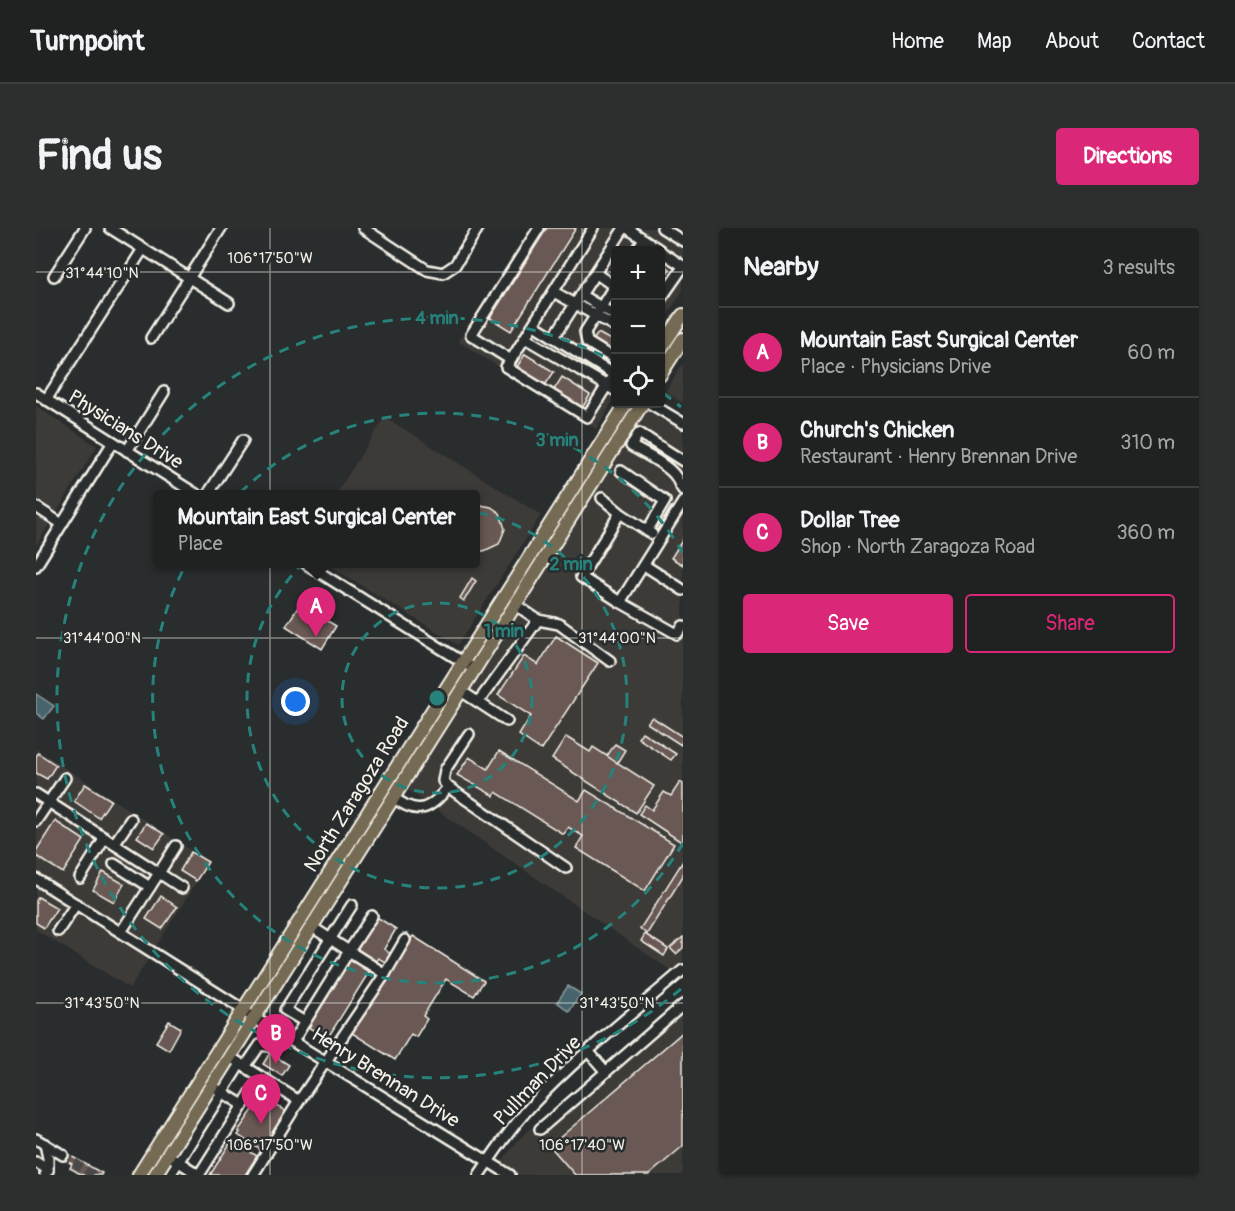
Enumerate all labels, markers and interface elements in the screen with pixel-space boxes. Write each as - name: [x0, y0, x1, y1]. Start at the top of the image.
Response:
- text: Turnpoint: [30, 24, 144, 59]
- text: Home: [891, 28, 944, 55]
- text: Map: [977, 28, 1012, 55]
- text: About: [1045, 28, 1099, 55]
- text: Contact: [1132, 28, 1205, 55]
- button: Directions: [1056, 128, 1199, 185]
- text: Find us: [36, 130, 162, 182]
- map controls: [611, 246, 665, 408]
- button: +: [611, 246, 665, 300]
- text: 106°17'50"W: [227, 249, 313, 268]
- text: Nearby: [743, 251, 819, 283]
- text: 3 results: [1103, 255, 1175, 280]
- text: 31°44'10"N: [65, 264, 139, 283]
- button: −: [611, 300, 665, 354]
- text: 4 min: [415, 307, 459, 330]
- text: Mountain East Surgical Center: [800, 326, 1078, 354]
- text: A: [756, 340, 769, 365]
- text: 60 m: [1128, 340, 1175, 365]
- button: locate: [611, 354, 665, 408]
- text: Place · Physicians Drive: [800, 354, 991, 379]
- street label: Physicians Drive: [64, 384, 188, 475]
- text: Church's Chicken: [800, 416, 955, 444]
- text: 3 min: [535, 429, 579, 452]
- text: B: [757, 430, 768, 455]
- text: 310 m: [1120, 430, 1175, 455]
- text: Restaurant · Henry Brennan Drive: [800, 444, 1077, 469]
- popup: [153, 490, 480, 568]
- text: Mountain East Surgical Center: [177, 503, 456, 531]
- text: Dollar Tree: [800, 506, 900, 534]
- text: C: [756, 520, 769, 545]
- text: 360 m: [1116, 520, 1175, 545]
- text: Place: [177, 531, 223, 556]
- text: Shop · North Zaragoza Road: [800, 534, 1035, 559]
- text: 2 min: [549, 553, 593, 576]
- pin: A: [296, 588, 336, 637]
- button: Save: [743, 594, 953, 653]
- button: Share: [965, 594, 1175, 653]
- text: 1 min: [484, 620, 524, 643]
- text: 31°44'00"N: [63, 629, 141, 648]
- text: 31°44'00"N: [578, 629, 656, 648]
- your location: [281, 687, 310, 716]
- centre of rings: [427, 688, 447, 708]
- street label: North Zaragoza Road: [298, 712, 414, 877]
- text: 31°43'50"N: [64, 994, 140, 1013]
- text: 31°43'50"N: [579, 994, 655, 1013]
- pin: B: [256, 1014, 296, 1064]
- street label: Henry Brennan Drive: [307, 1022, 465, 1133]
- street label: Pullman Drive: [488, 1030, 587, 1131]
- pin: C: [242, 1074, 280, 1124]
- text: 106°17'50"W: [227, 1136, 313, 1155]
- text: 106°17'40"W: [539, 1136, 625, 1155]

